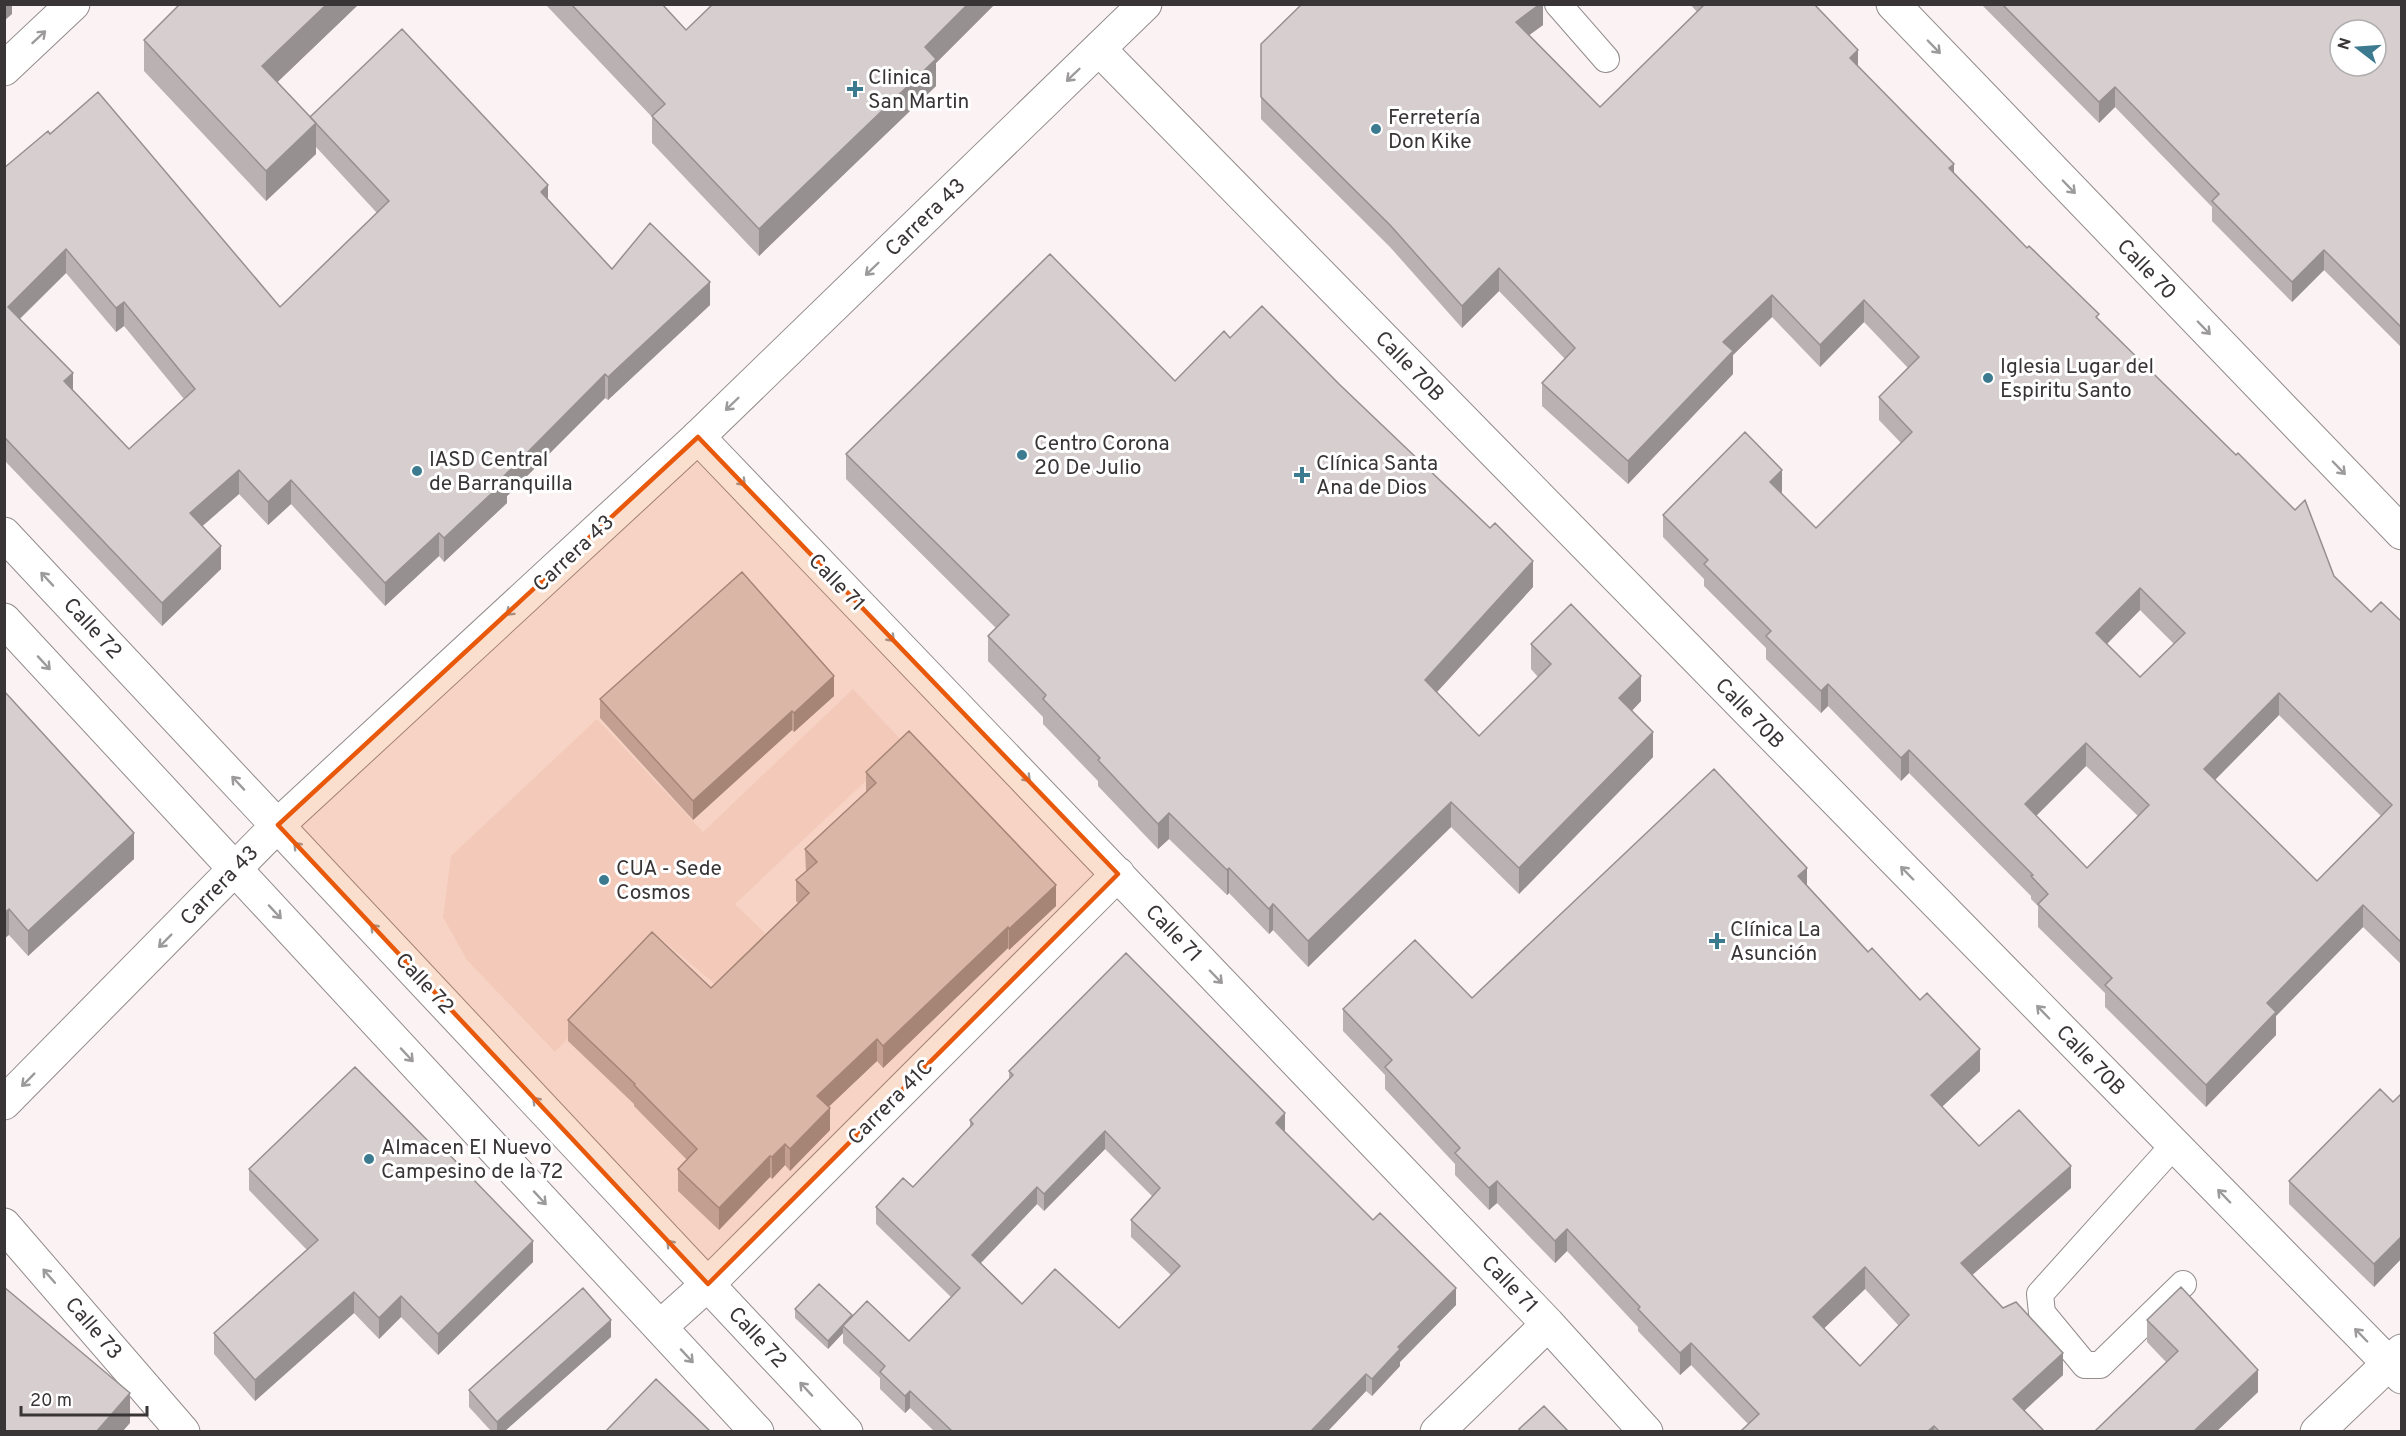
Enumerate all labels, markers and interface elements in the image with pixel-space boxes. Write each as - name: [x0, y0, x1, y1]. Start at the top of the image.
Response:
- north arrow: [2328, 18, 2388, 78]
- one-way arrow: [31, 30, 46, 44]
- text: N: [2334, 36, 2357, 53]
- one-way arrow: [1926, 39, 1941, 54]
- place label: Clinica San Martin: [868, 65, 969, 116]
- one-way arrow: [1065, 67, 1080, 82]
- marker: Clinica San Martin: [846, 80, 864, 98]
- place label: Ferretería Don Kike: [1388, 105, 1480, 156]
- marker: Ferretería Don Kike: [1369, 122, 1383, 136]
- street label: Carrera 43: [880, 173, 972, 263]
- one-way arrow: [2062, 180, 2076, 195]
- street label: Calle 70: [2110, 234, 2182, 306]
- one-way arrow: [865, 261, 880, 276]
- one-way arrow: [2197, 320, 2211, 335]
- street label: Calle 70B: [1368, 326, 1449, 408]
- place label: Iglesia Lugar del Espiritu Santo: [2000, 354, 2154, 405]
- marker: Iglesia Lugar del Espiritu Santo: [1981, 371, 1995, 385]
- one-way arrow: [725, 397, 740, 411]
- place label: Centro Corona 20 De Julio: [1034, 431, 1170, 482]
- place label: IASD Central de Barranquilla: [429, 447, 573, 498]
- marker: Centro Corona 20 De Julio: [1015, 448, 1029, 462]
- place label: Clínica Santa Ana de Dios: [1316, 451, 1438, 502]
- one-way arrow: [2332, 461, 2347, 476]
- marker: IASD Central de Barranquilla: [410, 464, 424, 478]
- marker: Clínica Santa Ana de Dios: [1293, 466, 1311, 484]
- one-way arrow: [731, 472, 746, 487]
- street label: Carrera 43: [528, 510, 620, 599]
- street label: Calle 71: [802, 548, 870, 618]
- one-way arrow: [40, 572, 54, 587]
- street label: Calle 72: [57, 593, 127, 665]
- one-way arrow: [505, 601, 520, 616]
- one-way arrow: [881, 627, 896, 642]
- one-way arrow: [37, 655, 51, 670]
- street label: Calle 70B: [1708, 673, 1789, 755]
- one-way arrow: [1016, 768, 1031, 783]
- one-way arrow: [231, 776, 245, 791]
- street label: Carrera 43: [175, 840, 265, 932]
- one-way arrow: [293, 841, 307, 856]
- place label: CUA - Sede Cosmos: [616, 856, 722, 907]
- one-way arrow: [1899, 865, 1914, 880]
- marker: CUA - Sede Cosmos: [597, 873, 611, 887]
- street label: Calle 71: [1139, 899, 1207, 969]
- one-way arrow: [268, 904, 282, 919]
- place label: Clínica La Asunción: [1730, 917, 1821, 968]
- one-way arrow: [370, 924, 384, 939]
- marker: Clínica La Asunción: [1708, 932, 1726, 950]
- one-way arrow: [157, 933, 172, 948]
- street label: Calle 72: [389, 948, 459, 1020]
- one-way arrow: [1209, 970, 1224, 985]
- one-way arrow: [2036, 1004, 2051, 1019]
- street label: Calle 70B: [2049, 1020, 2130, 1102]
- one-way arrow: [400, 1047, 414, 1062]
- street label: Carrera 41C: [843, 1055, 940, 1152]
- one-way arrow: [20, 1072, 35, 1087]
- one-way arrow: [532, 1097, 547, 1112]
- place label: Almacen El Nuevo Campesino de la 72: [381, 1135, 563, 1186]
- marker: Almacen El Nuevo Campesino de la 72: [362, 1152, 376, 1166]
- one-way arrow: [2217, 1188, 2231, 1203]
- one-way arrow: [533, 1190, 547, 1205]
- one-way arrow: [666, 1239, 680, 1254]
- street label: Calle 71: [1475, 1250, 1543, 1320]
- one-way arrow: [42, 1269, 56, 1284]
- street label: Calle 73: [58, 1292, 127, 1366]
- street label: Calle 72: [722, 1302, 792, 1374]
- one-way arrow: [2353, 1327, 2368, 1342]
- one-way arrow: [680, 1348, 694, 1363]
- scale bar: [21, 1379, 147, 1417]
- one-way arrow: [799, 1381, 813, 1396]
- text: 20 m: [30, 1390, 72, 1413]

